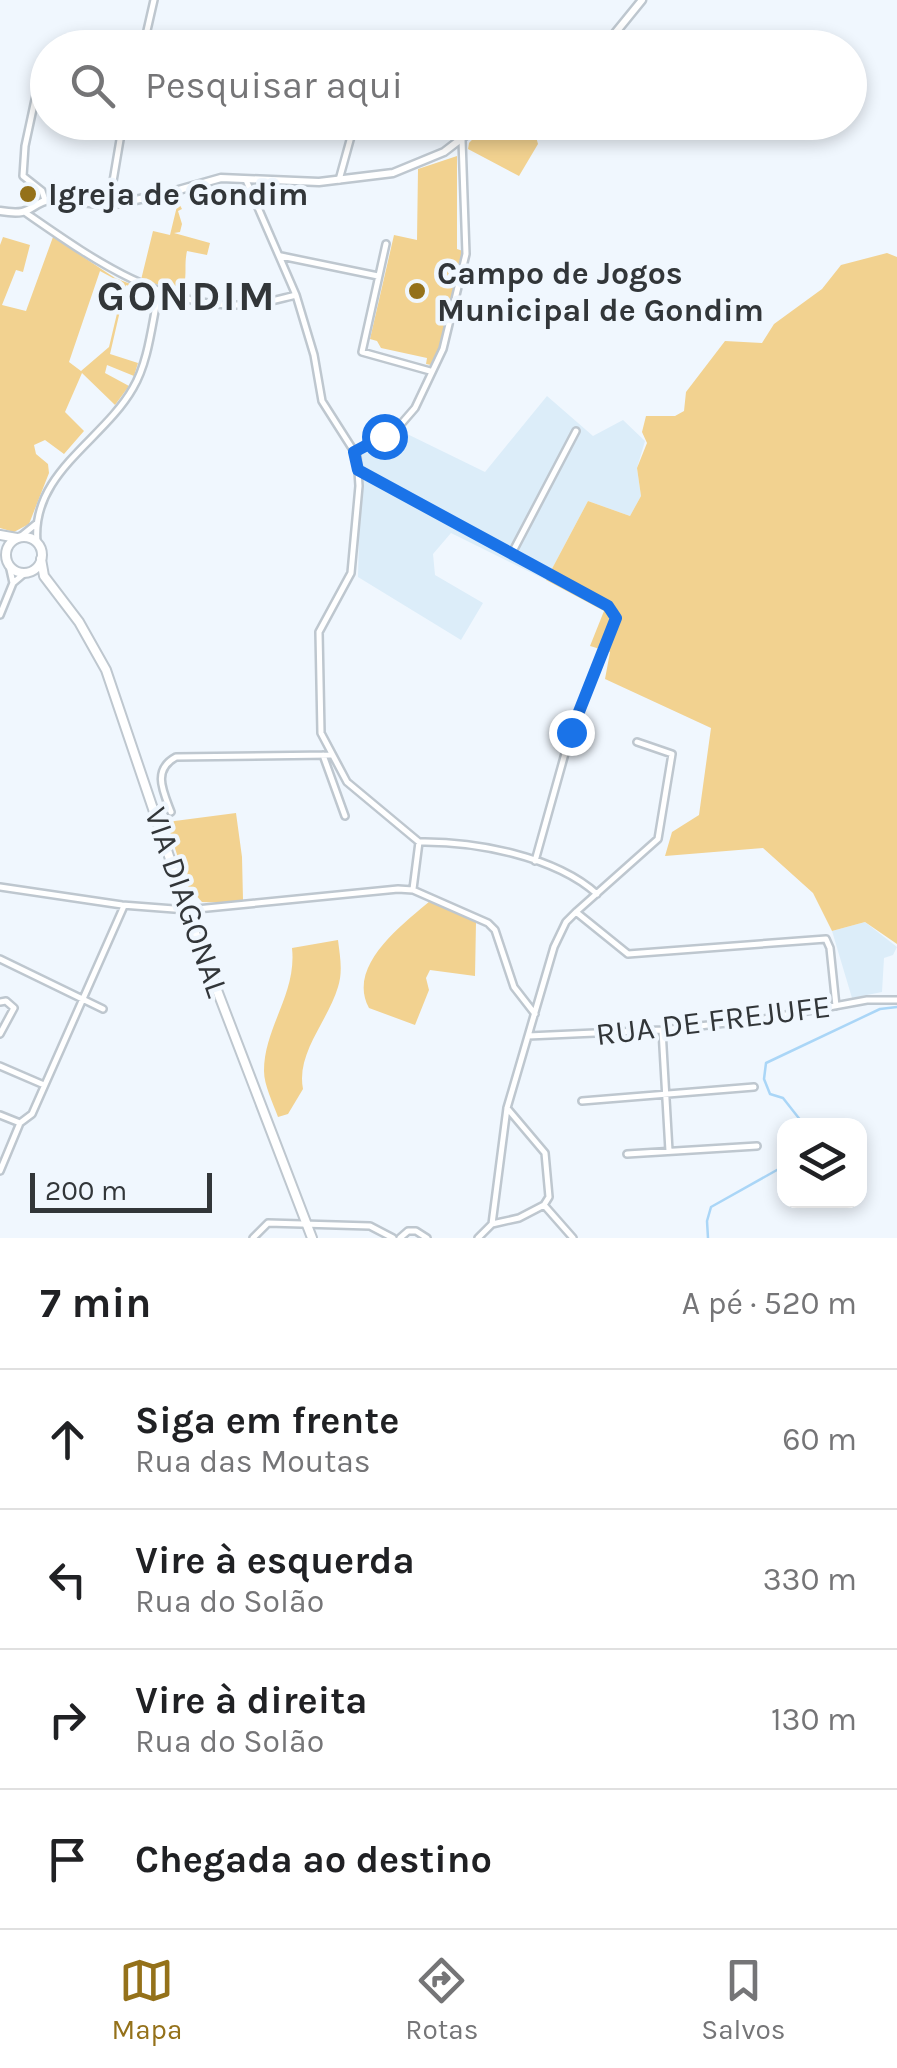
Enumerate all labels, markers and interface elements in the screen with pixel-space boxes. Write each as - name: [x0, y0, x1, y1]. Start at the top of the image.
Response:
- search box: [30, 30, 867, 140]
- icon: search: [65, 58, 120, 113]
- text: Pesquisar aqui: [145, 63, 403, 108]
- place label: Igreja de Gondim: [48, 176, 308, 213]
- marker: Igreja de Gondim: [17, 183, 39, 205]
- place label: Campo de Jogos Municipal de Gondim: [437, 255, 764, 329]
- district label: GONDIM: [97, 271, 277, 321]
- marker: Campo de Jogos Municipal de Gondim: [406, 280, 428, 302]
- route start: [362, 414, 408, 460]
- route end: [549, 710, 595, 756]
- street label: VIA DIAGONAL: [137, 803, 236, 1002]
- street label: RUA DE FREJUFE: [594, 988, 832, 1053]
- map controls: [777, 1118, 867, 1208]
- button: layers: [777, 1118, 867, 1208]
- scale bar: [30, 1168, 212, 1212]
- text: 200 m: [45, 1174, 127, 1207]
- text: 7 min: [40, 1278, 151, 1328]
- text: A pé · 520 m: [682, 1285, 857, 1322]
- text: Siga em frente: [135, 1398, 399, 1443]
- icon: ahead: [40, 1412, 95, 1467]
- text: 60 m: [782, 1421, 857, 1458]
- text: Rua das Moutas: [135, 1443, 371, 1480]
- text: Vire à esquerda: [135, 1538, 415, 1583]
- icon: left: [40, 1552, 95, 1607]
- text: 330 m: [763, 1561, 857, 1598]
- text: Rua do Solão: [135, 1583, 324, 1620]
- text: Vire à direita: [135, 1678, 367, 1723]
- icon: right: [40, 1692, 95, 1747]
- text: 130 m: [771, 1701, 857, 1738]
- text: Rua do Solão: [135, 1723, 324, 1760]
- icon: arrive: [40, 1832, 95, 1887]
- text: Chegada ao destino: [135, 1837, 492, 1882]
- tab: Mapa: [111, 1953, 182, 2046]
- tab: Rotas: [405, 1953, 478, 2046]
- tab: Salvos: [701, 1953, 786, 2046]

